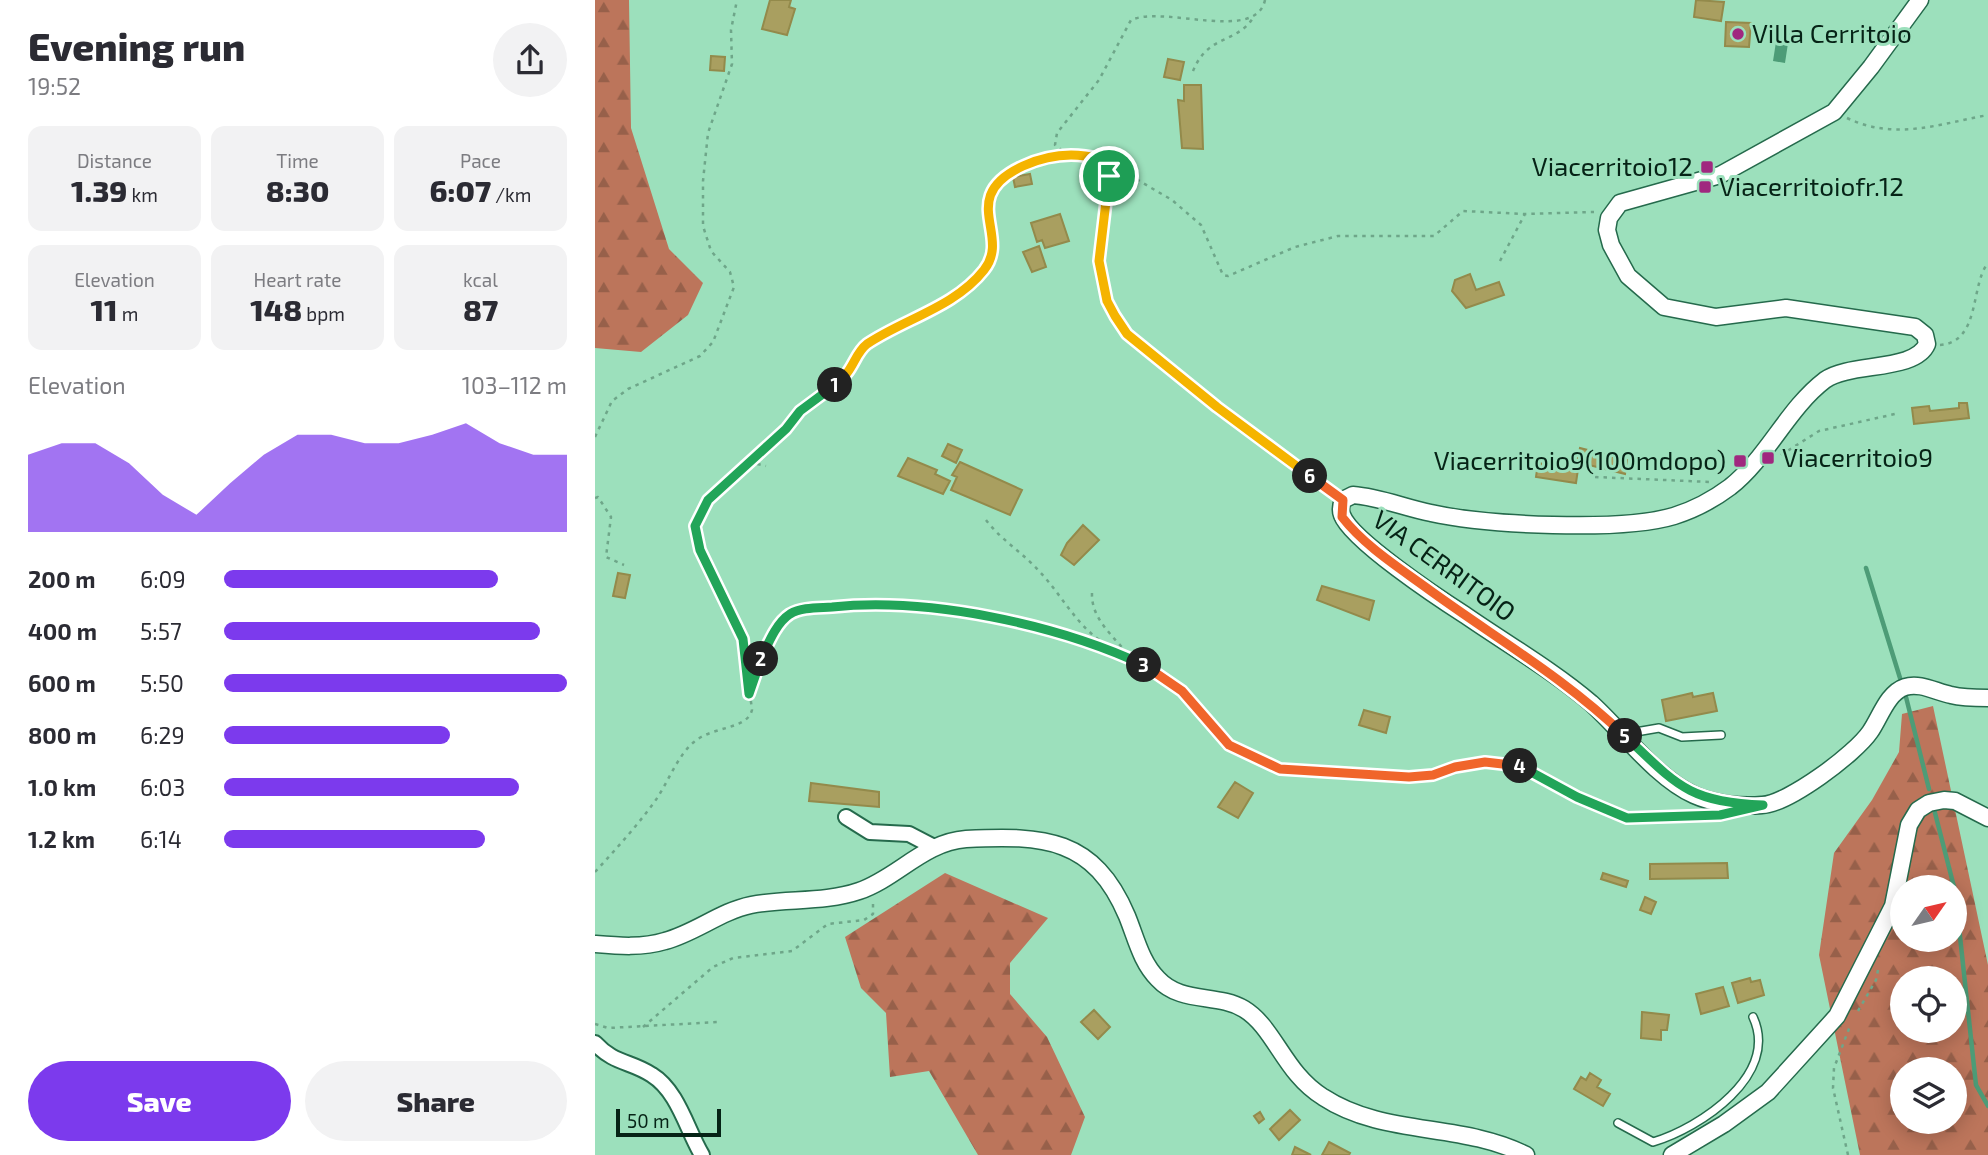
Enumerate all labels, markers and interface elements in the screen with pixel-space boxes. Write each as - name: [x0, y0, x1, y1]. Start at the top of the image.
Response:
- place label: Villa Cerritoio: [1752, 17, 1912, 48]
- text: Evening run: [28, 23, 245, 69]
- button: share: [493, 23, 567, 97]
- marker: Villa Cerritoio: [1730, 26, 1746, 42]
- text: 19:52: [28, 72, 81, 100]
- pin: [1079, 146, 1139, 206]
- text: Distance: [77, 149, 152, 172]
- text: Time: [276, 149, 319, 172]
- text: Pace: [460, 149, 501, 172]
- place label: Viacerritoio12: [1532, 150, 1693, 181]
- icon: arrive: [1090, 157, 1128, 195]
- marker: Viacerritoio12: [1699, 159, 1715, 175]
- place label: Viacerritoiofr.12: [1719, 170, 1904, 201]
- text: 1.39: [71, 172, 127, 208]
- text: 8:30: [266, 172, 329, 208]
- text: 6:07: [430, 172, 491, 208]
- marker: Viacerritoiofr.12: [1697, 179, 1713, 195]
- text: km: [127, 183, 158, 206]
- text: /km: [491, 183, 531, 206]
- text: Elevation: [74, 268, 155, 291]
- text: Heart rate: [254, 268, 341, 291]
- text: kcal: [463, 268, 498, 291]
- text: 11: [91, 291, 118, 327]
- text: 148: [250, 291, 302, 327]
- text: 87: [463, 291, 498, 327]
- text: m: [118, 302, 138, 325]
- text: bpm: [302, 302, 345, 325]
- pin: 1: [817, 368, 853, 402]
- text: Elevation: [28, 371, 126, 399]
- text: 103–112 m: [462, 371, 567, 399]
- text: 1: [830, 373, 839, 396]
- place label: Viacerritoio9: [1782, 441, 1933, 472]
- place label: Viacerritoio9(100mdopo): [1434, 444, 1726, 475]
- marker: Viacerritoio9: [1760, 450, 1776, 466]
- marker: Viacerritoio9(100mdopo): [1732, 453, 1748, 469]
- pin: 6: [1293, 458, 1327, 494]
- text: 6: [1304, 464, 1315, 487]
- street label: VIA CERRITOIO: [1368, 503, 1522, 627]
- text: 200 m: [28, 565, 96, 593]
- text: 6:09: [140, 565, 186, 593]
- text: 400 m: [28, 617, 97, 645]
- text: 5:57: [140, 617, 182, 645]
- pin: 2: [743, 642, 779, 676]
- text: 2: [755, 647, 766, 670]
- pin: 3: [1127, 648, 1161, 682]
- text: 3: [1138, 653, 1149, 676]
- text: 600 m: [28, 669, 96, 697]
- text: 5:50: [140, 669, 184, 697]
- pin: 5: [1607, 718, 1643, 754]
- text: 800 m: [28, 721, 97, 749]
- text: 6:29: [140, 721, 185, 749]
- text: 5: [1619, 724, 1630, 747]
- pin: 4: [1503, 748, 1537, 784]
- text: 4: [1513, 754, 1526, 777]
- text: 1.0 km: [28, 773, 96, 801]
- text: 6:03: [140, 773, 185, 801]
- text: 1.2 km: [28, 825, 95, 853]
- text: 6:14: [140, 825, 182, 853]
- north arrow: [1890, 875, 1967, 952]
- map controls: [1890, 875, 1967, 1134]
- button: locate: [1890, 966, 1967, 1043]
- button: layers: [1890, 1057, 1967, 1134]
- button: Save: [28, 1061, 291, 1141]
- button: Share: [305, 1061, 567, 1141]
- scale bar: [616, 1106, 721, 1138]
- text: 50 m: [627, 1109, 670, 1132]

